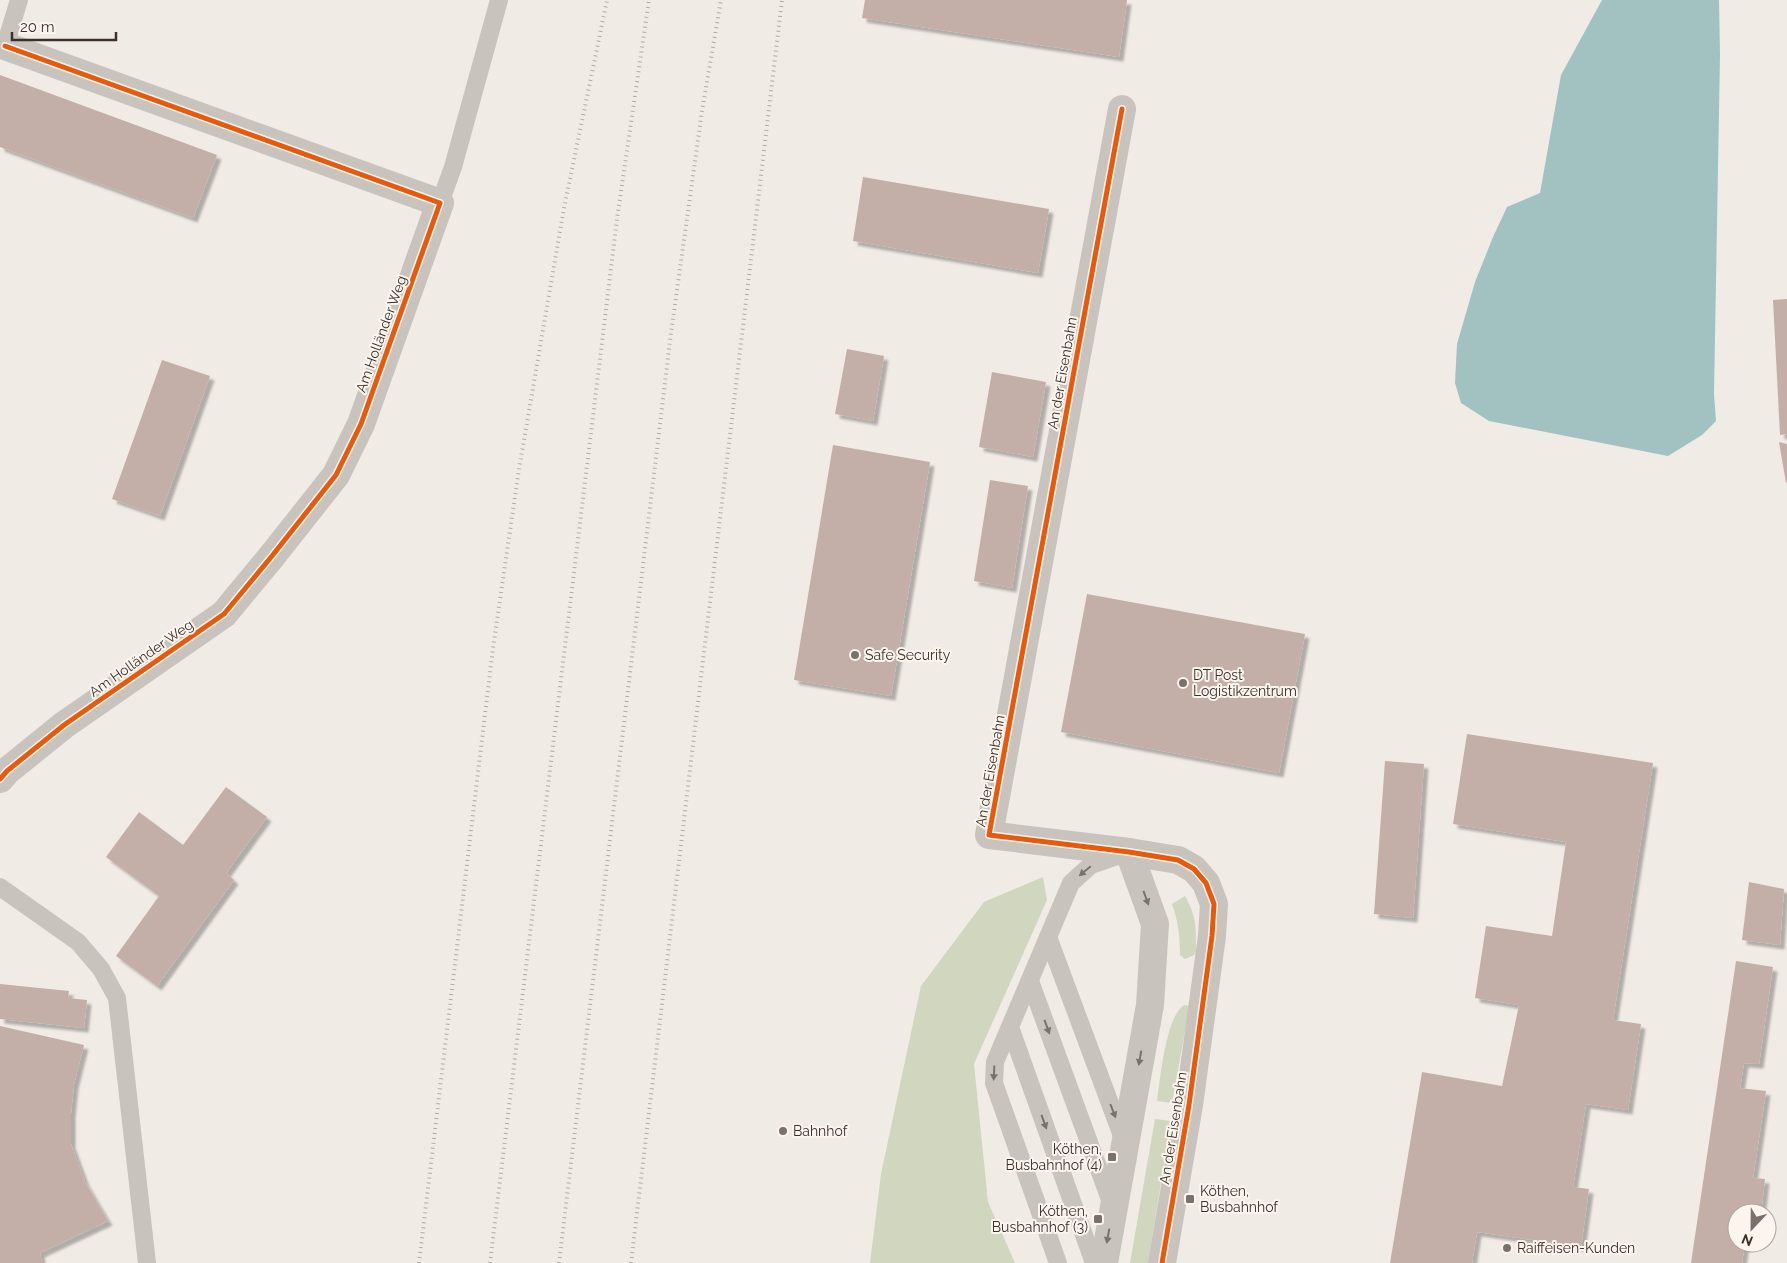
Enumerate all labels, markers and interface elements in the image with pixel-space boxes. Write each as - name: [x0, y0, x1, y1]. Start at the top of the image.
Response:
- scale bar: [12, 10, 116, 42]
- text: 20 m: [20, 18, 55, 36]
- street label: Am Holländer Weg: [352, 273, 410, 395]
- street label: An der Eisenbahn: [1044, 316, 1080, 430]
- street label: Am Holländer Weg: [86, 616, 196, 700]
- place label: Safe Security: [865, 647, 951, 663]
- marker: Safe Security: [849, 649, 861, 661]
- place label: DT Post Logistikzentrum: [1193, 667, 1297, 699]
- marker: DT Post Logistikzentrum: [1177, 677, 1189, 689]
- street label: An der Eisenbahn: [972, 714, 1008, 828]
- one-way arrow: [1079, 865, 1091, 876]
- one-way arrow: [1142, 891, 1150, 906]
- one-way arrow: [1043, 1020, 1051, 1035]
- one-way arrow: [1136, 1050, 1144, 1066]
- one-way arrow: [990, 1065, 998, 1081]
- street label: An der Eisenbahn: [1156, 1071, 1190, 1185]
- one-way arrow: [1109, 1104, 1117, 1119]
- one-way arrow: [1041, 1115, 1048, 1130]
- place label: Bahnhof: [793, 1123, 849, 1139]
- marker: Bahnhof: [777, 1125, 789, 1137]
- place label: Köthen, Busbahnhof (4): [1006, 1141, 1102, 1173]
- marker: Köthen, Busbahnhof (4): [1106, 1151, 1118, 1163]
- place label: Köthen, Busbahnhof: [1200, 1183, 1279, 1215]
- marker: Köthen, Busbahnhof: [1184, 1193, 1196, 1205]
- place label: Köthen, Busbahnhof (3): [992, 1203, 1088, 1235]
- north arrow: [1727, 1203, 1777, 1253]
- marker: Köthen, Busbahnhof (3): [1092, 1213, 1104, 1225]
- one-way arrow: [1104, 1228, 1112, 1244]
- text: N: [1739, 1231, 1755, 1249]
- place label: Raiffeisen-Kunden: [1517, 1240, 1635, 1256]
- marker: Raiffeisen-Kunden: [1501, 1242, 1513, 1254]

